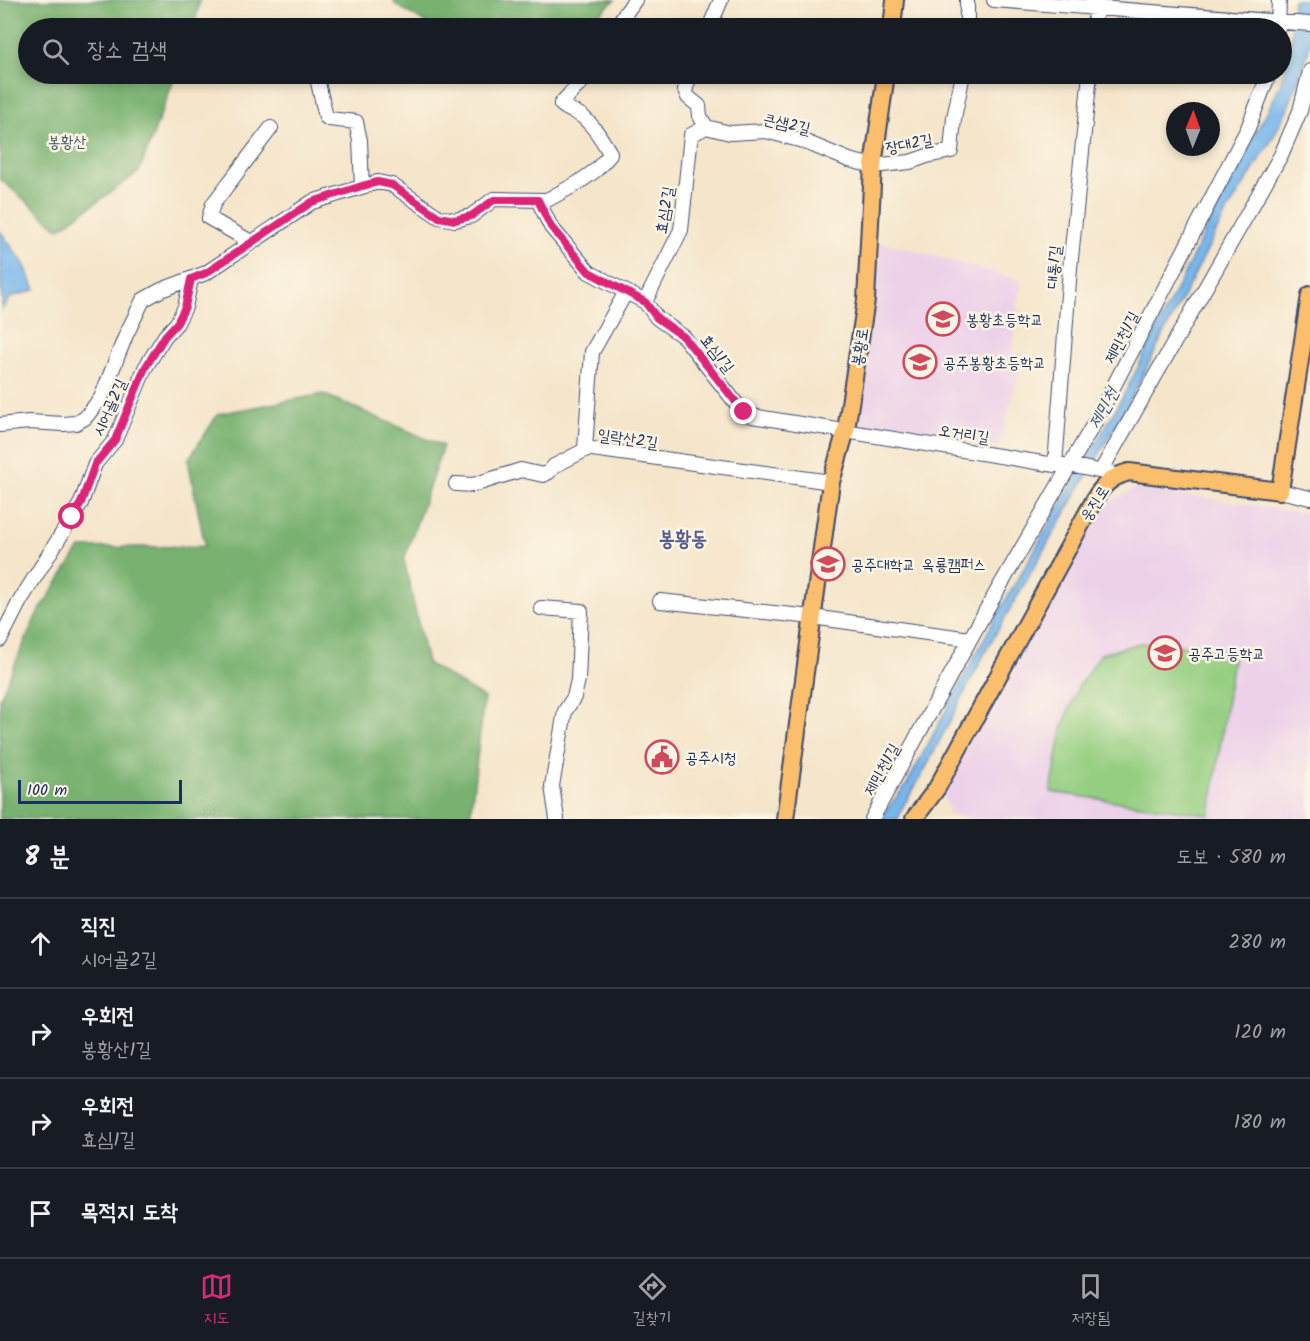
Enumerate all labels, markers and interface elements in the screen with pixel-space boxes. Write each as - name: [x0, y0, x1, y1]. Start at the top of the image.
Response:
- search box: [18, 18, 1292, 84]
- text: 장소 검색: [87, 34, 167, 69]
- icon: search: [39, 35, 72, 68]
- north arrow: [1166, 102, 1220, 156]
- street label: 큰샘2길: [761, 107, 813, 142]
- street label: 장대2길: [883, 128, 935, 161]
- park label: 봉황산: [48, 130, 86, 155]
- street label: 효심2길: [649, 184, 682, 236]
- street label: 대통1길: [1040, 244, 1069, 290]
- school or university icon: 봉황초등학교: [925, 301, 961, 337]
- street label: 제민천1길: [1098, 307, 1147, 369]
- place label: 봉황초등학교: [966, 308, 1043, 333]
- street label: 봉황로: [845, 326, 876, 368]
- street label: 효심1길: [694, 329, 740, 379]
- school or university icon: 공주봉황초등학교: [902, 344, 938, 380]
- place label: 공주봉황초등학교: [943, 351, 1046, 376]
- street label: 시어골2길: [87, 375, 134, 440]
- water label: 제민천: [1081, 381, 1128, 435]
- route end: [730, 398, 756, 424]
- street label: 오거리길: [936, 418, 991, 451]
- street label: 일락산2길: [596, 423, 660, 456]
- street label: 웅진로: [1074, 481, 1116, 527]
- route start: [58, 503, 84, 529]
- district label: 봉황동: [659, 524, 707, 556]
- school or university icon: 공주대학교 옥룡캠퍼스: [810, 546, 846, 582]
- place label: 공주대학교 옥룡캠퍼스: [851, 553, 986, 578]
- school or university icon: 공주고등학교: [1147, 635, 1183, 671]
- place label: 공주고등학교: [1188, 642, 1265, 667]
- public building icon: 공주시청: [644, 739, 680, 775]
- street label: 제민천1길: [858, 739, 907, 801]
- place label: 공주시청: [685, 746, 737, 771]
- scale bar: [18, 777, 182, 804]
- text: 100 m: [27, 778, 67, 803]
- text: 8 분: [24, 837, 70, 879]
- text: 도보 · 580 m: [1176, 842, 1286, 874]
- text: 직진: [81, 910, 116, 945]
- icon: ahead: [24, 927, 57, 960]
- text: 280 m: [1228, 927, 1286, 959]
- text: 시어골2길: [81, 945, 157, 977]
- text: 우회전: [81, 1000, 134, 1035]
- icon: right: [24, 1017, 57, 1050]
- text: 120 m: [1234, 1017, 1286, 1049]
- text: 봉황산1길: [81, 1035, 152, 1067]
- text: 우회전: [81, 1090, 134, 1125]
- icon: right: [24, 1107, 57, 1140]
- text: 180 m: [1234, 1107, 1286, 1139]
- text: 효심1길: [81, 1125, 136, 1157]
- text: 목적지 도착: [81, 1196, 178, 1231]
- icon: arrive: [24, 1197, 57, 1230]
- tab: 지도: [200, 1270, 233, 1331]
- tab: 길찾기: [633, 1270, 671, 1331]
- tab: 저장됨: [1071, 1270, 1110, 1331]

